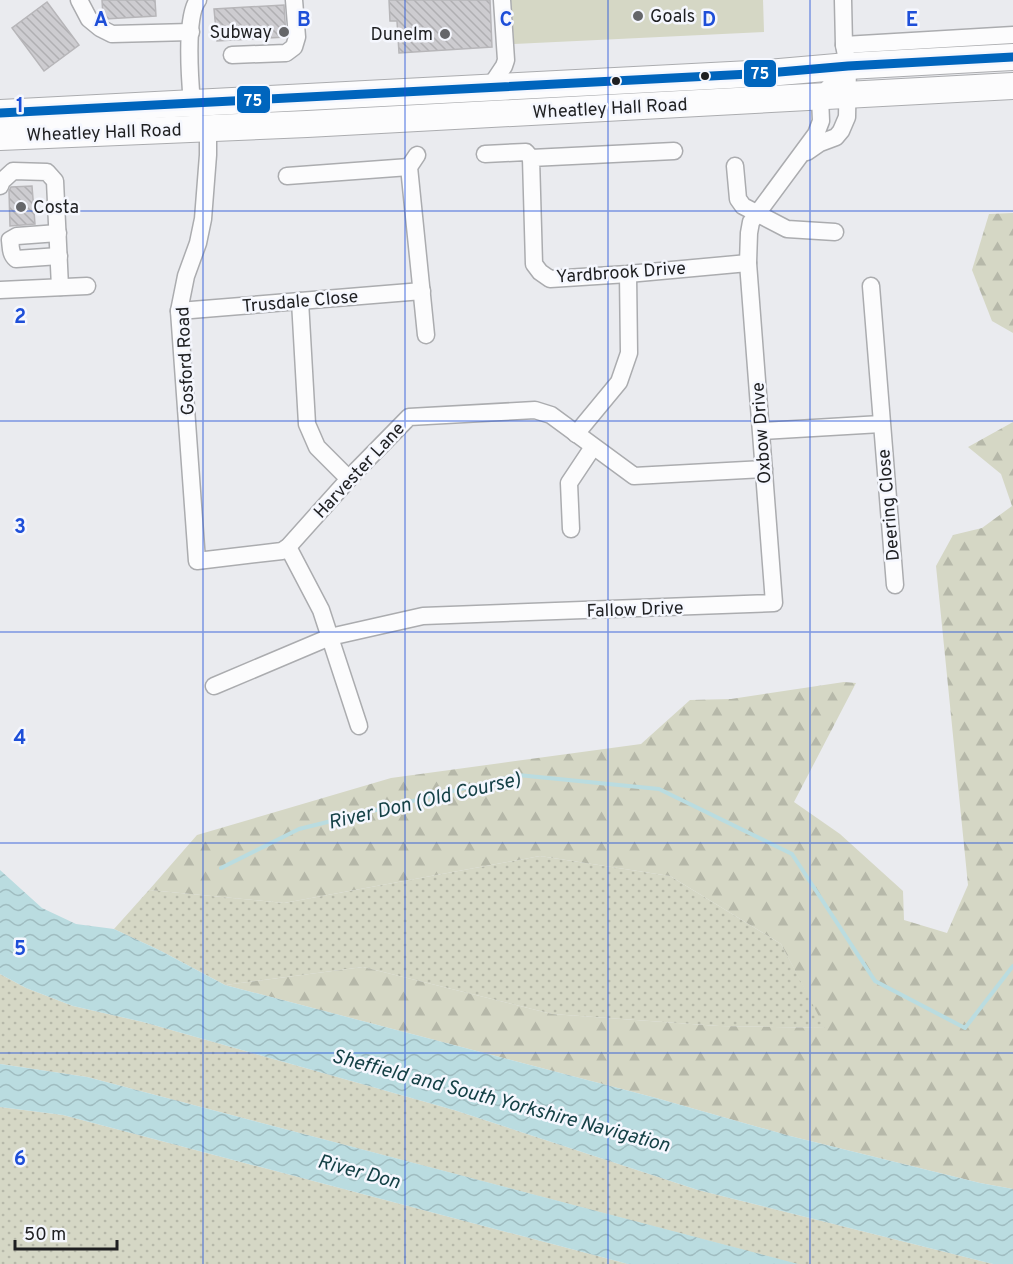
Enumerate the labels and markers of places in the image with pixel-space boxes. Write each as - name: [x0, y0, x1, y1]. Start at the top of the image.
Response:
- place label: Goals: [650, 6, 695, 29]
- marker: Goals: [631, 9, 645, 23]
- place label: Subway: [210, 22, 272, 45]
- place label: Dunelm: [370, 24, 433, 47]
- marker: Subway: [277, 25, 291, 39]
- marker: Dunelm: [438, 27, 452, 41]
- unlabelled marker: [699, 70, 711, 82]
- unlabelled marker: [610, 75, 622, 87]
- place label: Costa: [33, 197, 79, 220]
- marker: Costa: [14, 200, 28, 214]

